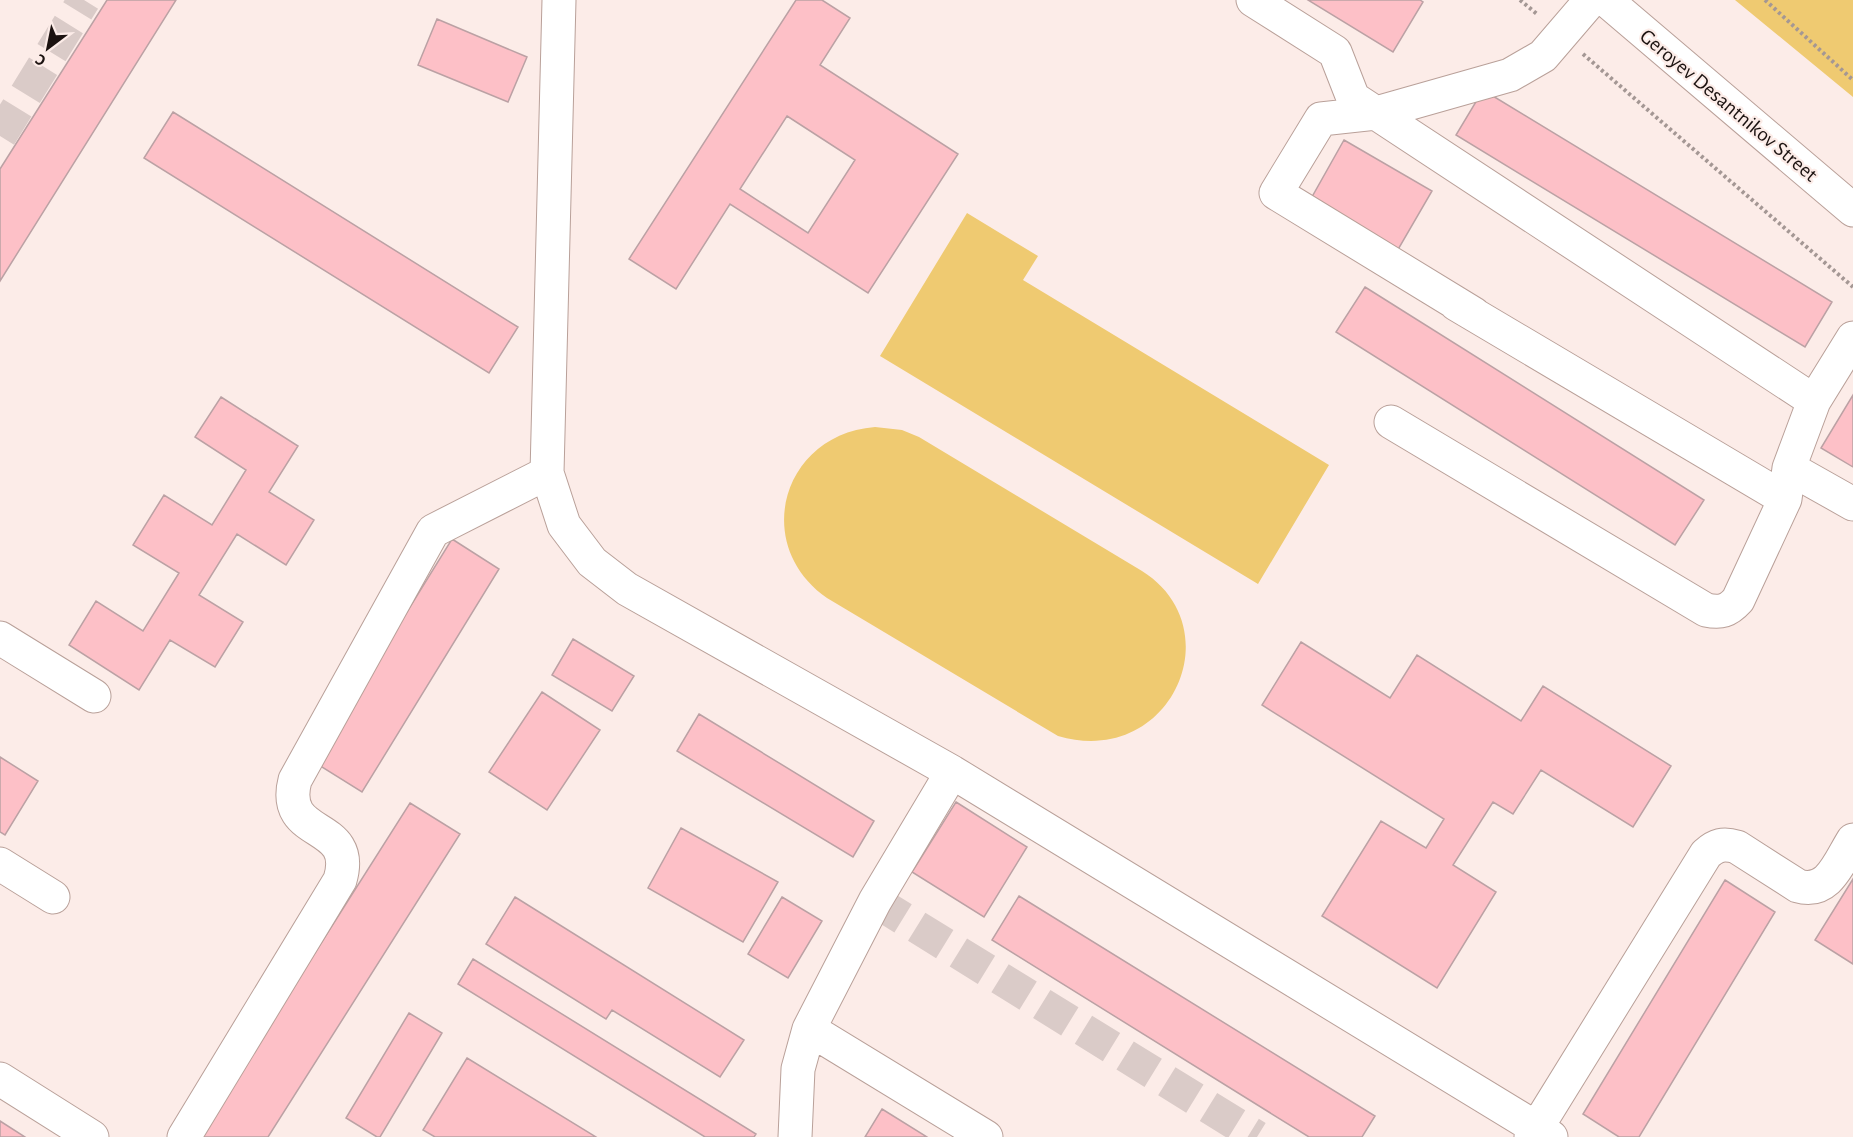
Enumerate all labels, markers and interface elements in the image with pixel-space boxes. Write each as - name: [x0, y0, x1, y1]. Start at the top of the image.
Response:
- north arrow: [18, 18, 78, 78]
- street label: Geroyev Desantnikov Street: [1636, 25, 1822, 186]
- text: С: [32, 51, 49, 69]

